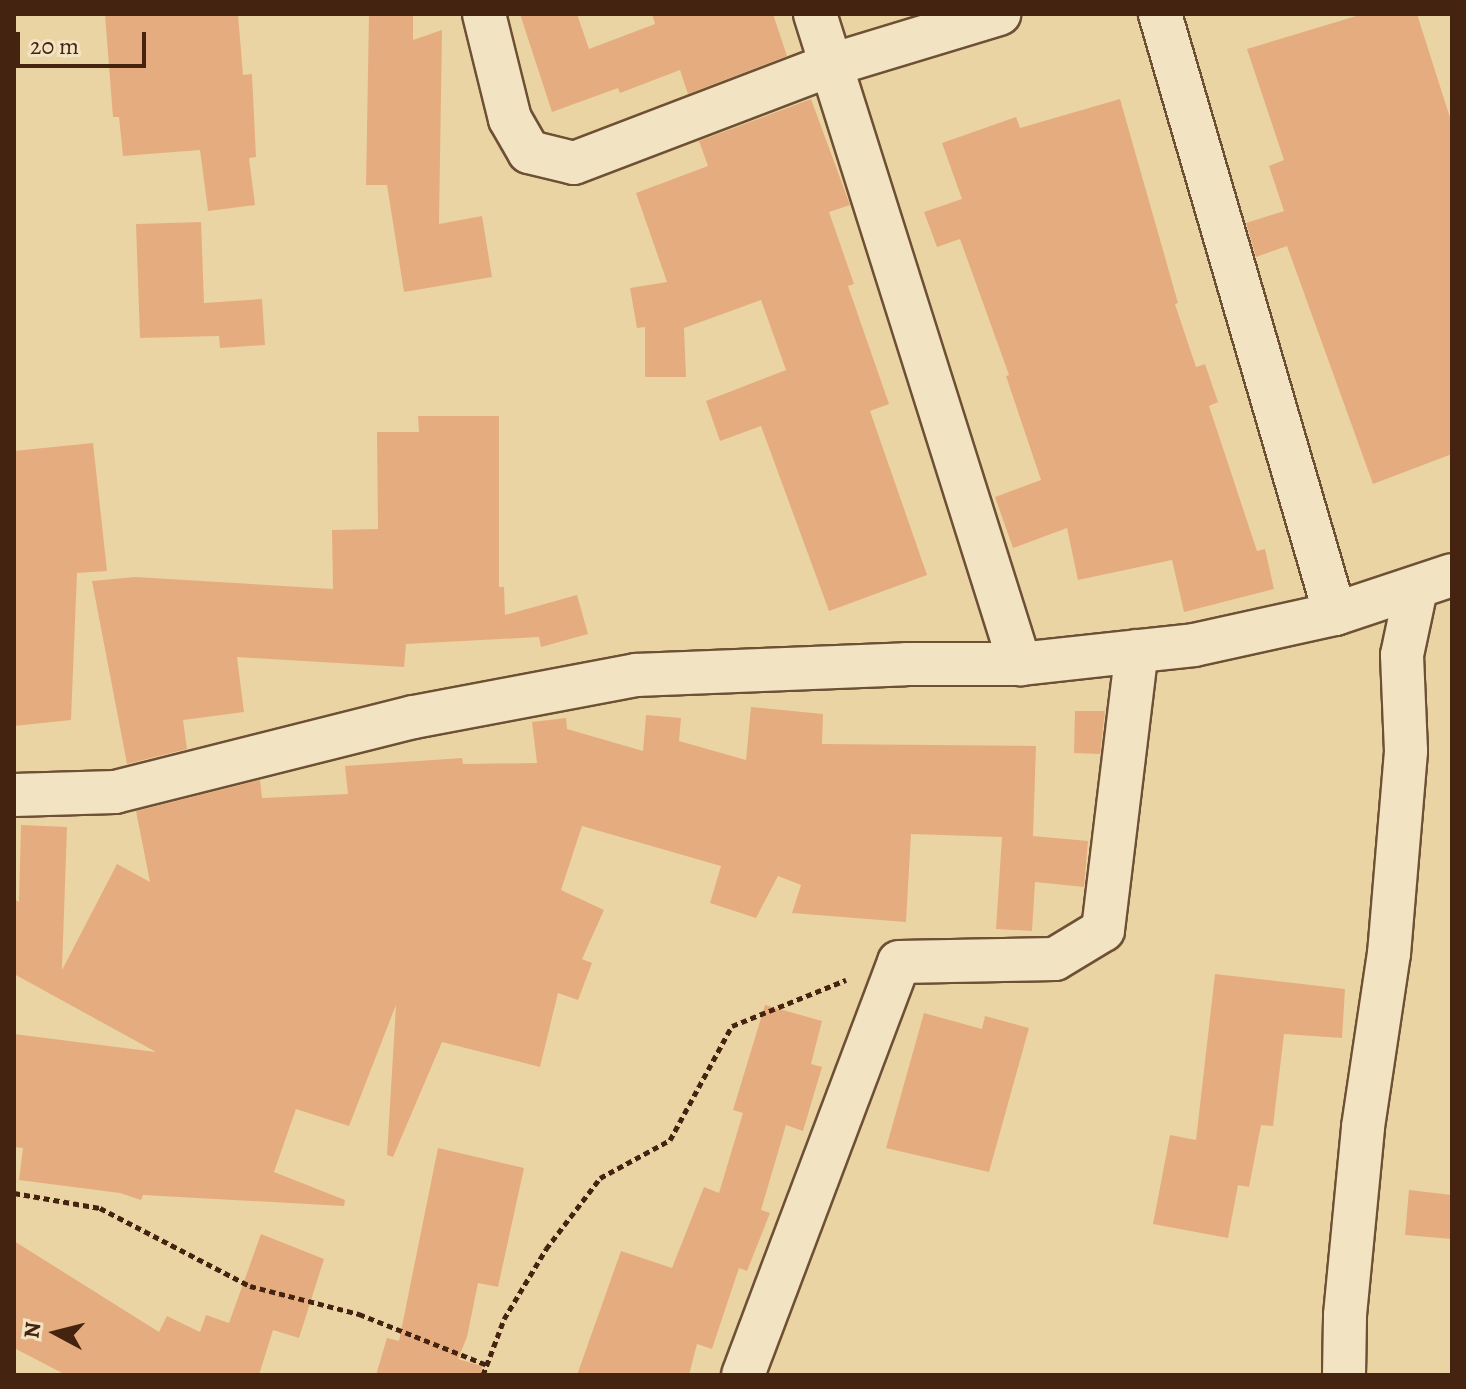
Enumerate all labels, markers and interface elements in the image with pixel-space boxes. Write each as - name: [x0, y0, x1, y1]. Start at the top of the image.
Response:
- scale bar: [20, 16, 150, 66]
- text: 20 m: [30, 30, 79, 62]
- north arrow: [16, 1293, 96, 1373]
- text: N: [16, 1320, 48, 1340]

